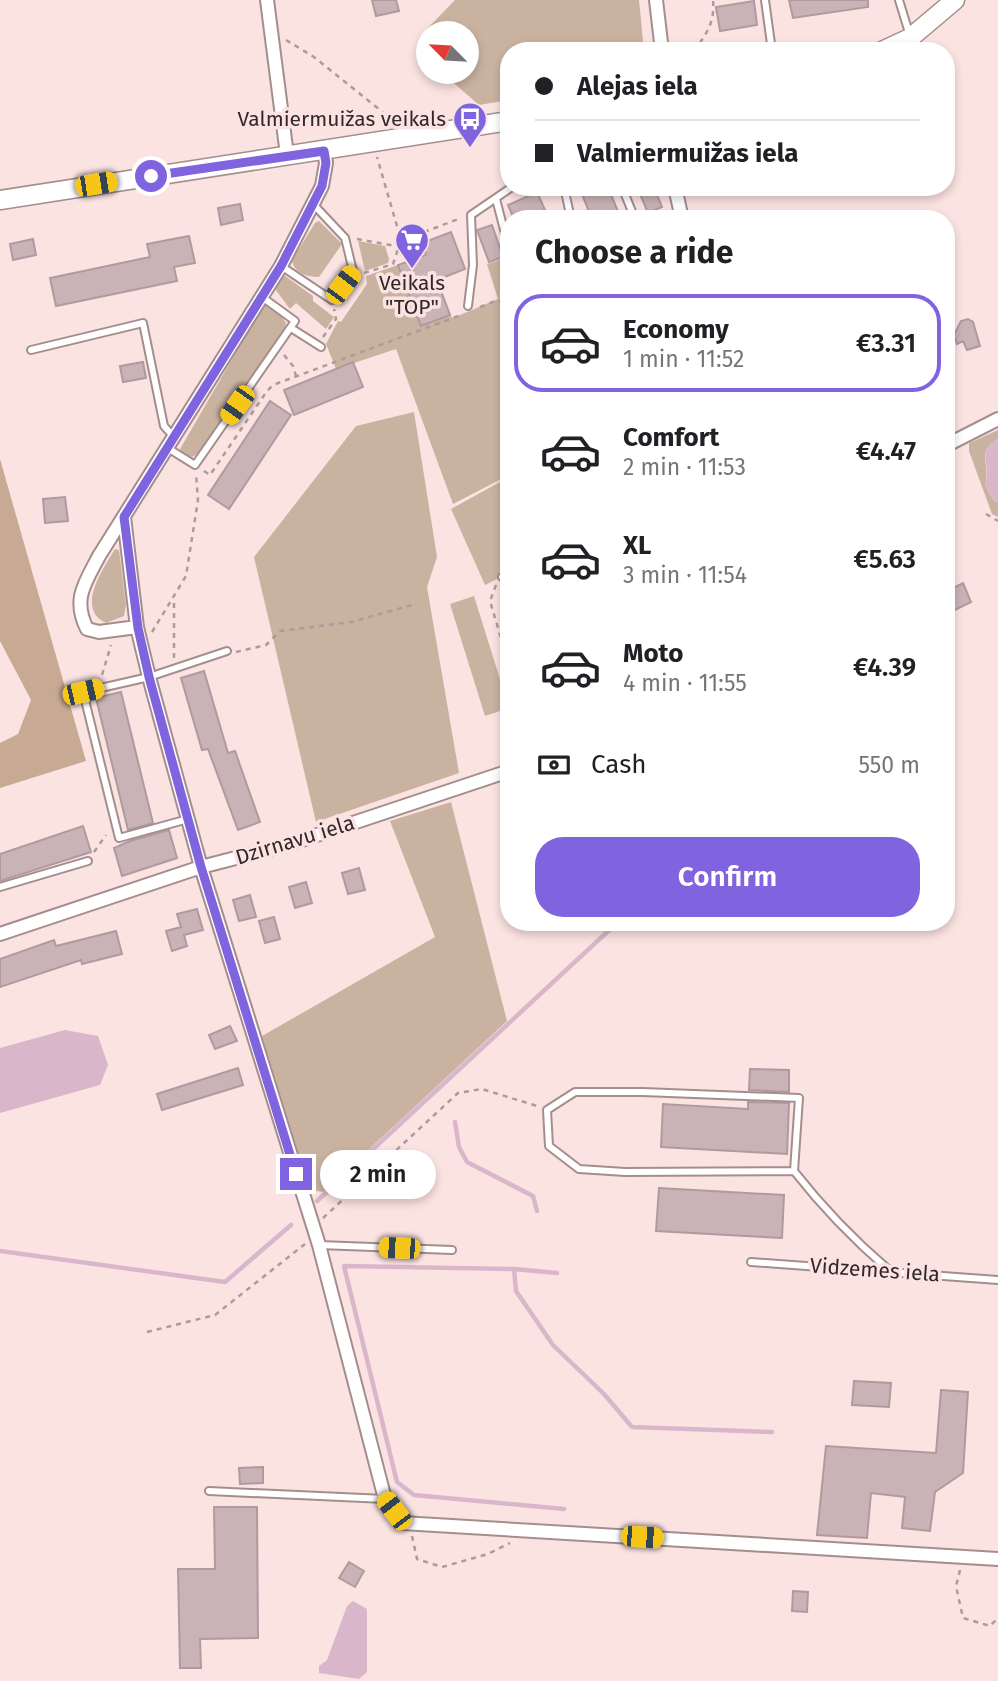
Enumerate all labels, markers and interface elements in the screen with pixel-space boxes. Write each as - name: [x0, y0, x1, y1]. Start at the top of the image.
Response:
- north arrow: [416, 21, 480, 84]
- map controls: [416, 21, 479, 84]
- text: Alejas iela: [577, 71, 698, 102]
- bus stop icon: Valmiermuižas veikals: [451, 100, 489, 149]
- place label: Valmiermuižas veikals: [238, 106, 446, 132]
- text: Valmiermuižas iela: [577, 138, 799, 169]
- route start: [135, 160, 167, 192]
- car: [74, 170, 119, 198]
- supermarket icon: Veikals "TOP": [393, 221, 431, 270]
- text: Choose a ride: [535, 233, 733, 271]
- car: [322, 262, 365, 308]
- place label: Veikals "TOP": [379, 270, 445, 320]
- icon: car: [539, 312, 602, 375]
- text: Economy: [623, 314, 729, 345]
- text: €3.31: [856, 328, 916, 359]
- text: 1 min · 11:52: [623, 345, 744, 373]
- car: [217, 382, 258, 428]
- icon: car: [539, 420, 602, 483]
- text: Comfort: [623, 422, 719, 453]
- text: €4.47: [856, 436, 916, 467]
- text: 2 min · 11:53: [623, 453, 746, 481]
- icon: car: [539, 528, 602, 591]
- text: XL: [623, 530, 651, 561]
- text: €5.63: [853, 544, 916, 575]
- text: 3 min · 11:54: [623, 561, 747, 589]
- icon: car: [539, 636, 602, 699]
- text: Moto: [623, 638, 683, 669]
- text: €4.39: [853, 652, 916, 683]
- text: 4 min · 11:55: [623, 669, 747, 697]
- car: [61, 677, 106, 707]
- icon: cash: [535, 746, 573, 784]
- text: Cash: [591, 749, 647, 780]
- text: 550 m: [858, 751, 920, 779]
- street label: Dzirnavu iela: [232, 810, 358, 870]
- button: Confirm: [535, 837, 920, 917]
- callout: 2 min: [320, 1150, 436, 1198]
- route end: [280, 1158, 312, 1190]
- text: 2 min: [350, 1160, 406, 1188]
- car: [378, 1237, 421, 1259]
- street label: Vidzemes iela: [809, 1252, 941, 1288]
- car: [373, 1488, 416, 1534]
- car: [621, 1525, 664, 1549]

